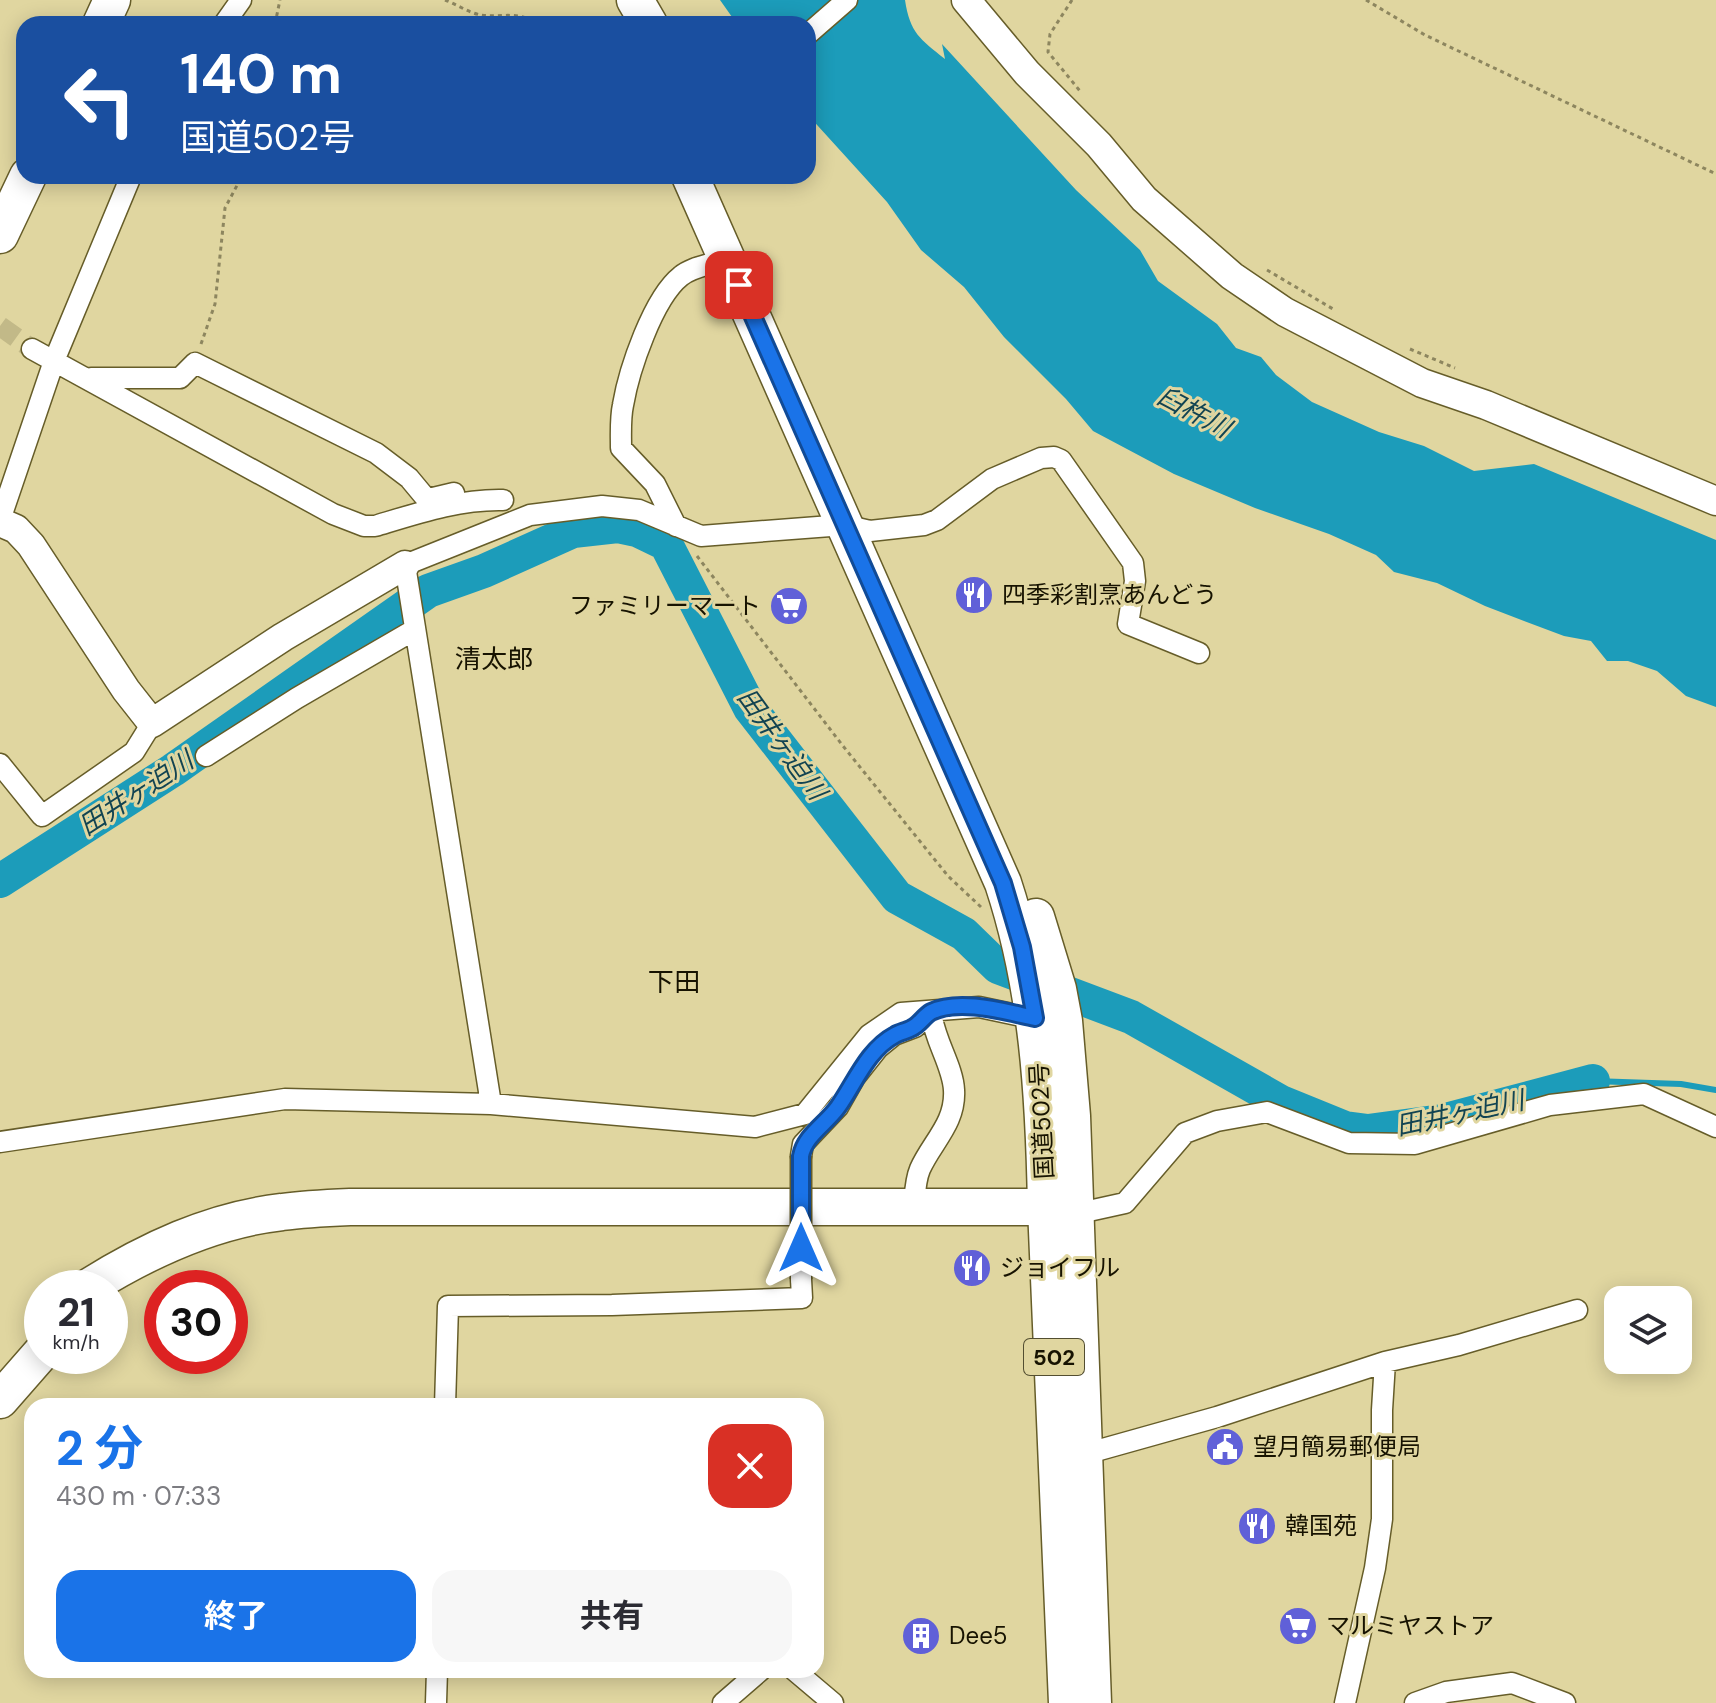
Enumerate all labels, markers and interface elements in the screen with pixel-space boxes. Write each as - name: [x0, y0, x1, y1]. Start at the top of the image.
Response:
- text: 140 m: [180, 37, 342, 110]
- icon: left: [48, 48, 152, 152]
- text: 国道502号: [180, 114, 355, 161]
- pin: [705, 251, 773, 319]
- icon: arrive: [717, 263, 761, 307]
- water label: 臼杵川: [1152, 379, 1239, 447]
- restaurant icon: 四季彩割烹あんどう: [953, 574, 995, 616]
- place label: 四季彩割烹あんどう: [1002, 579, 1217, 610]
- supermarket icon: ファミリーマート: [768, 585, 810, 627]
- place label: ファミリーマート: [569, 590, 761, 621]
- district label: 清太郎: [455, 642, 533, 676]
- water label: 田井ヶ迫川: [730, 681, 836, 809]
- water label: 田井ヶ迫川: [72, 742, 202, 843]
- district label: 下田: [648, 965, 700, 999]
- street label: 国道502号: [1023, 1062, 1060, 1180]
- water label: 田井ヶ迫川: [1393, 1082, 1530, 1143]
- position arrow: [759, 1206, 843, 1290]
- restaurant icon: ジョイフル: [951, 1247, 993, 1289]
- place label: ジョイフル: [1000, 1252, 1120, 1283]
- speed limit sign: 30: [144, 1270, 248, 1374]
- text: 21: [57, 1286, 95, 1338]
- map controls: [1604, 1286, 1692, 1374]
- button: layers: [1604, 1286, 1692, 1374]
- text: km/h: [52, 1329, 100, 1355]
- road number: 502: [1024, 1339, 1084, 1375]
- text: 2 分: [56, 1417, 143, 1480]
- button: close: [708, 1424, 792, 1508]
- public building icon: 望月簡易郵便局: [1204, 1426, 1246, 1468]
- place label: 望月簡易郵便局: [1253, 1431, 1421, 1462]
- text: 430 m · 07:33: [56, 1479, 221, 1513]
- restaurant icon: 韓国苑: [1236, 1505, 1278, 1547]
- place label: 韓国苑: [1285, 1510, 1357, 1541]
- button: 終了: [56, 1570, 416, 1662]
- button: 共有: [432, 1570, 792, 1662]
- supermarket icon: マルミヤストア: [1277, 1605, 1319, 1647]
- place label: マルミヤストア: [1326, 1610, 1494, 1641]
- building icon: Dee5: [900, 1615, 942, 1657]
- place label: Dee5: [949, 1620, 1007, 1651]

